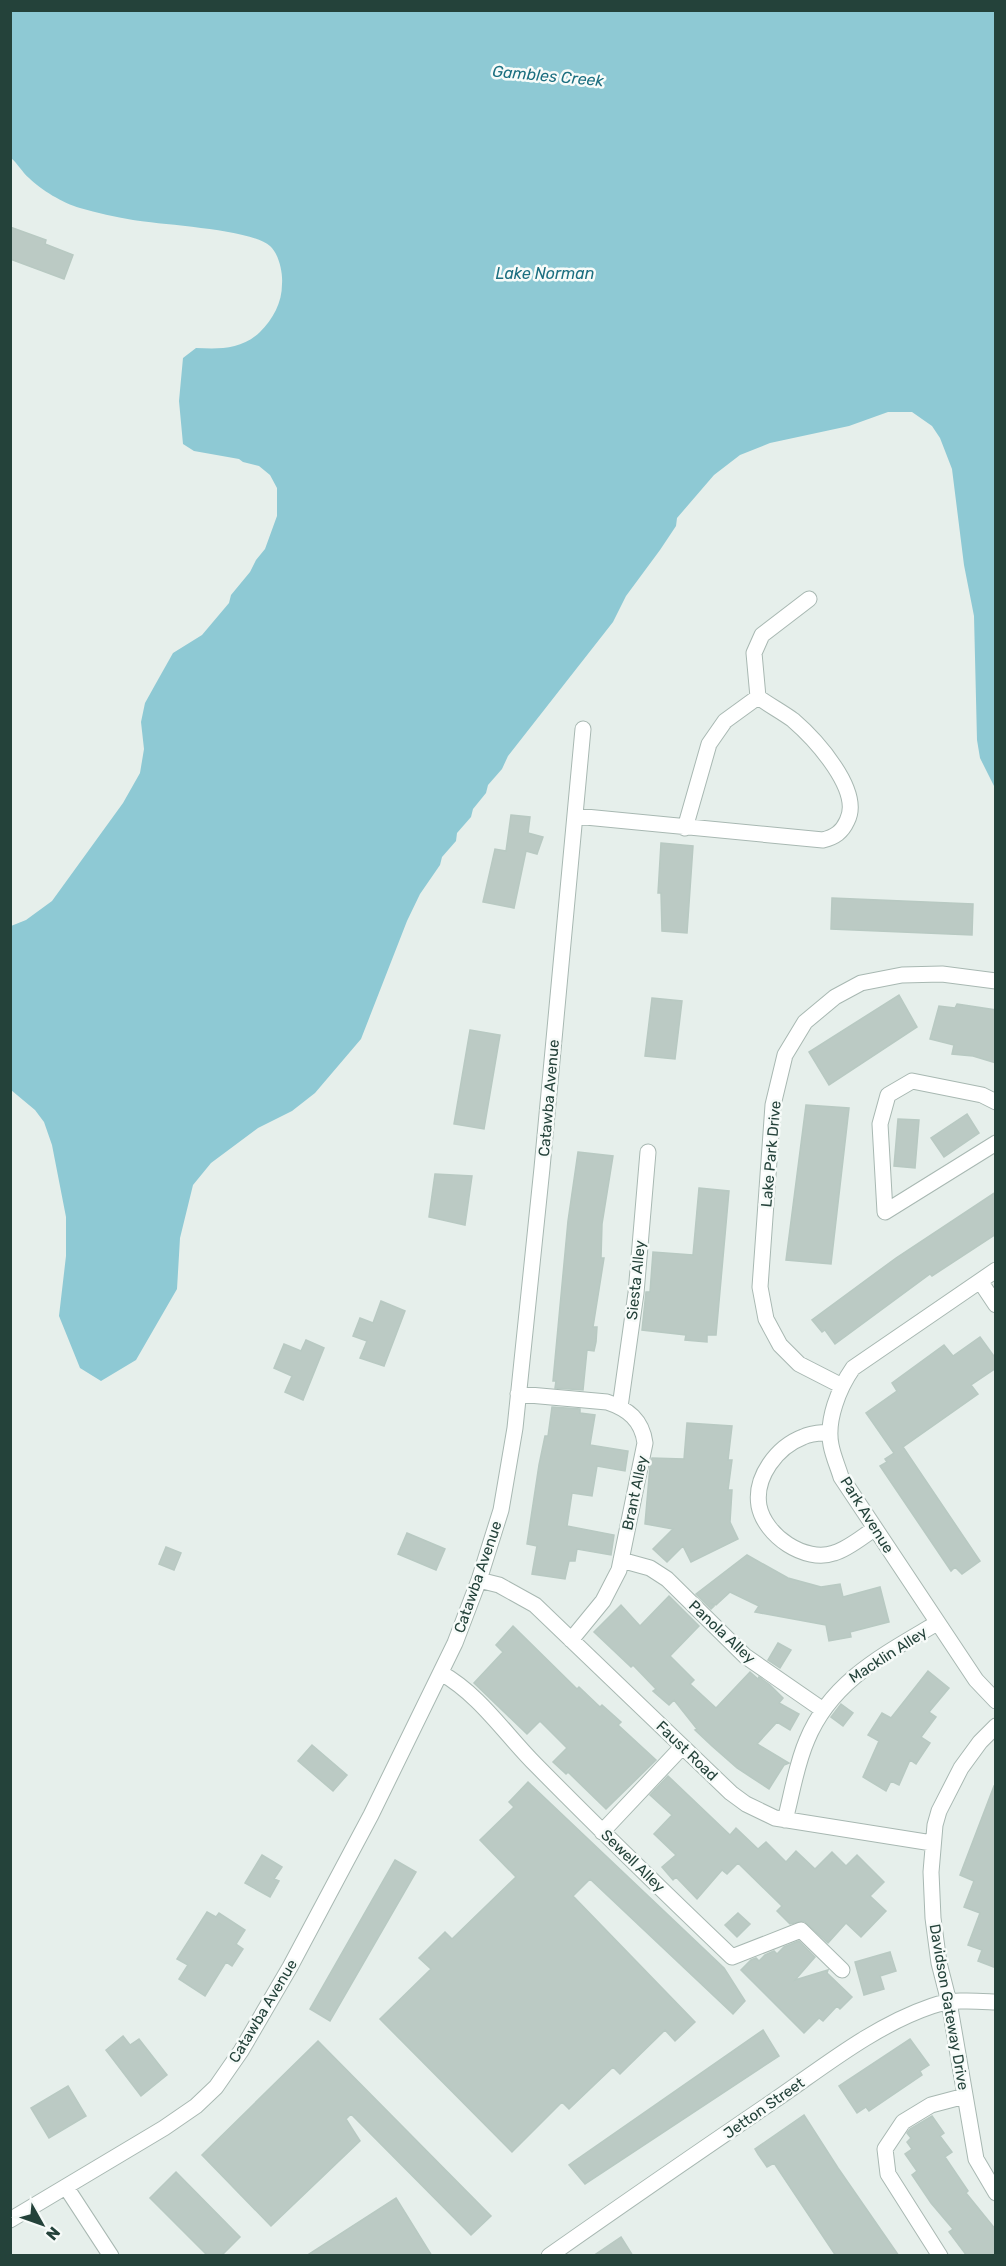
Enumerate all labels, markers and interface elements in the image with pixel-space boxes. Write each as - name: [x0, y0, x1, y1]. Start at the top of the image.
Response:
- water label: Gambles Creek: [491, 62, 605, 90]
- water label: Lake Norman: [496, 264, 594, 283]
- street label: Catawba Avenue: [535, 1039, 563, 1157]
- street label: Lake Park Drive: [757, 1100, 785, 1208]
- street label: Siesta Alley: [623, 1239, 649, 1321]
- street label: Brant Alley: [618, 1454, 652, 1532]
- street label: Park Avenue: [836, 1473, 898, 1557]
- street label: Catawba Avenue: [450, 1519, 506, 1635]
- street label: Panola Alley: [685, 1597, 759, 1667]
- street label: Macklin Alley: [846, 1623, 930, 1687]
- street label: Faust Road: [653, 1717, 721, 1785]
- street label: Sewell Alley: [597, 1826, 669, 1896]
- street label: Davidson Gateway Drive: [926, 1923, 972, 2091]
- street label: Catawba Avenue: [225, 1956, 301, 2066]
- street label: Jetton Street: [720, 2074, 808, 2142]
- north arrow: [12, 2194, 72, 2254]
- text: N: [42, 2223, 64, 2244]

